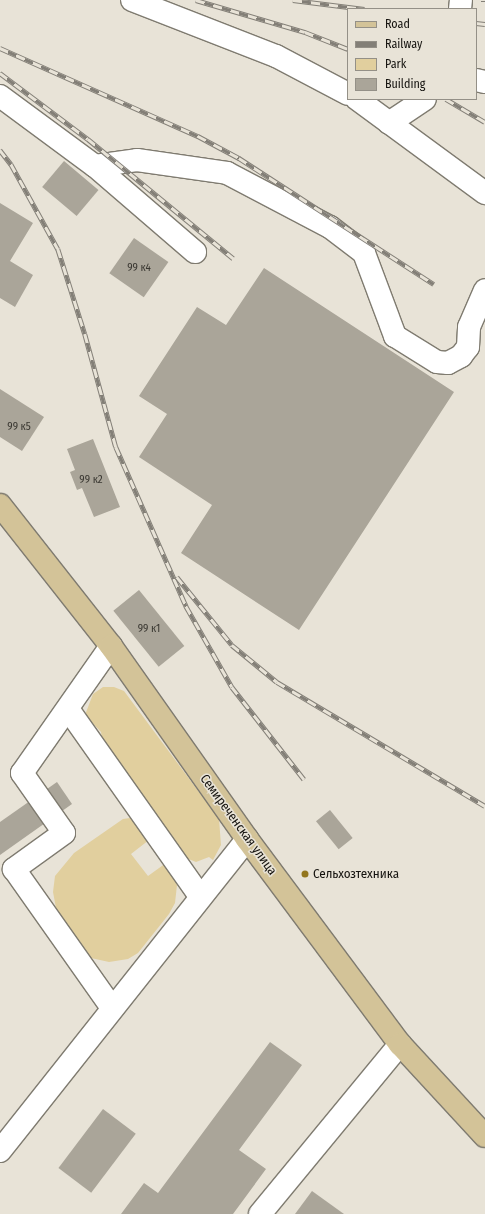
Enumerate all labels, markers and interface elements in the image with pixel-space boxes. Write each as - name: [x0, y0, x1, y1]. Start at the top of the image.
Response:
- legend: [347, 8, 477, 100]
- text: Road: [385, 17, 410, 31]
- text: Railway: [385, 37, 422, 51]
- text: Park: [385, 57, 406, 71]
- text: Building: [385, 77, 425, 91]
- house number: 99 к4: [127, 261, 151, 275]
- house number: 99 к5: [7, 420, 31, 434]
- house number: 99 к2: [79, 473, 103, 487]
- house number: 99 к1: [138, 622, 160, 636]
- street label: Семиреченская улица: [196, 772, 280, 878]
- place label: Сельхозтехника: [313, 866, 399, 882]
- marker: Сельхозтехника: [300, 869, 310, 879]

